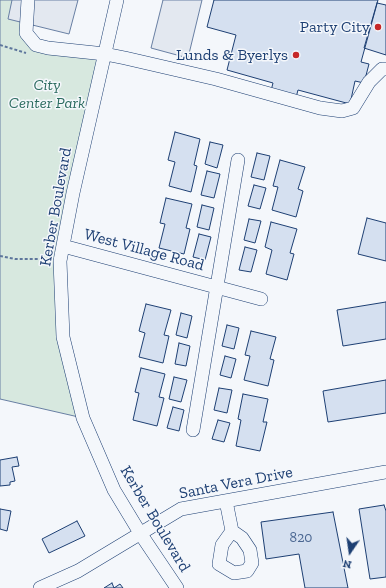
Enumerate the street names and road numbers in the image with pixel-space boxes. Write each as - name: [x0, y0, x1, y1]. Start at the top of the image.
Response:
- street label: Kerber Boulevard: [36, 146, 76, 268]
- street label: West Village Road: [82, 225, 206, 275]
- street label: Kerber Boulevard: [116, 462, 194, 576]
- street label: Santa Vera Drive: [178, 463, 294, 503]

